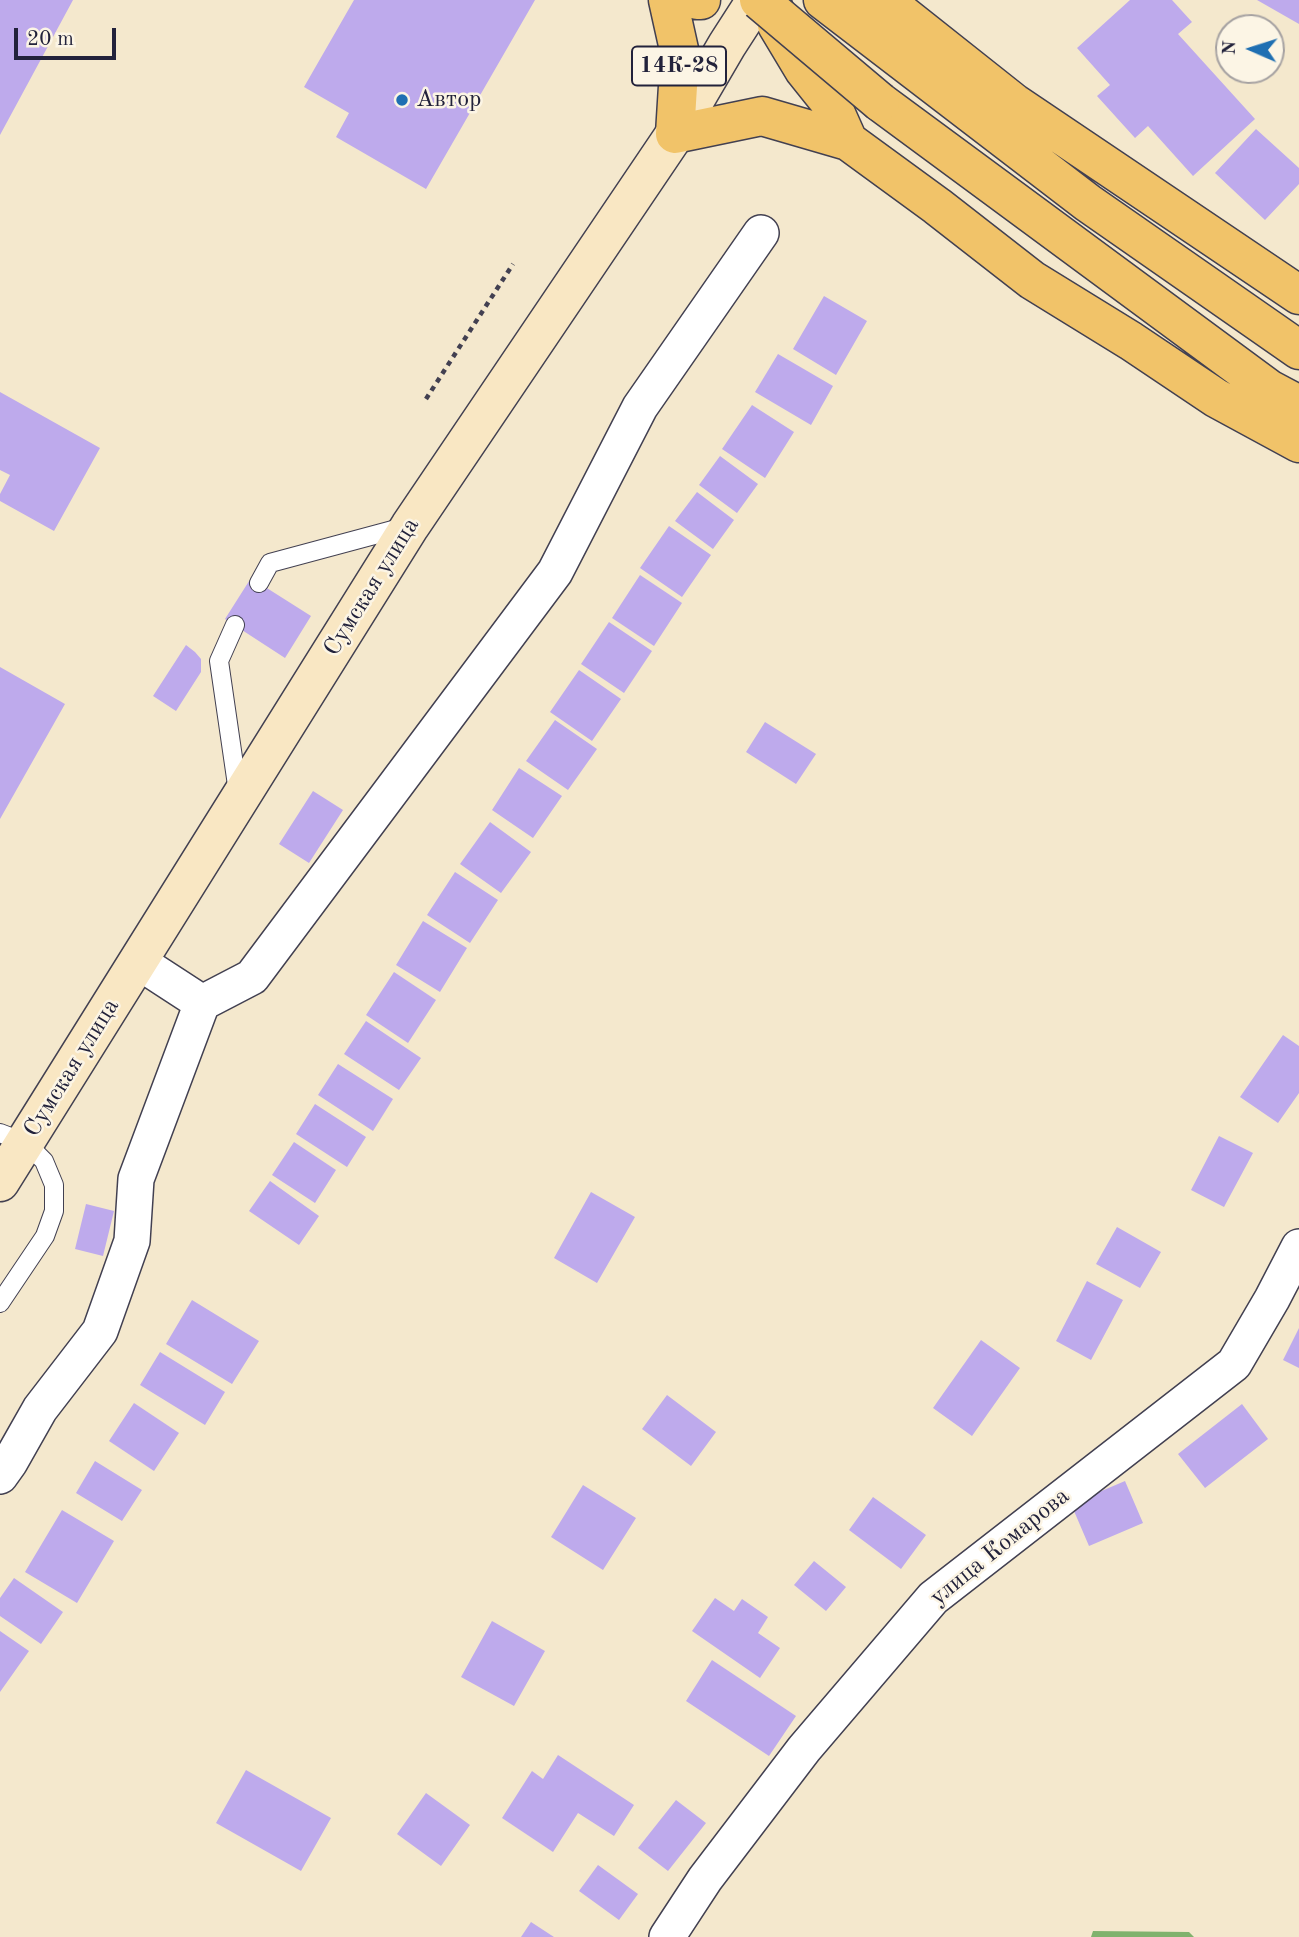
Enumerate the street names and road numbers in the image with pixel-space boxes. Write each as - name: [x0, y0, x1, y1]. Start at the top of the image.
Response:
- road number: 14К-28: [632, 46, 726, 86]
- street label: Сумская улица: [318, 513, 426, 661]
- street label: Сумская улица: [18, 994, 126, 1142]
- street label: улица Комарова: [925, 1482, 1075, 1612]

